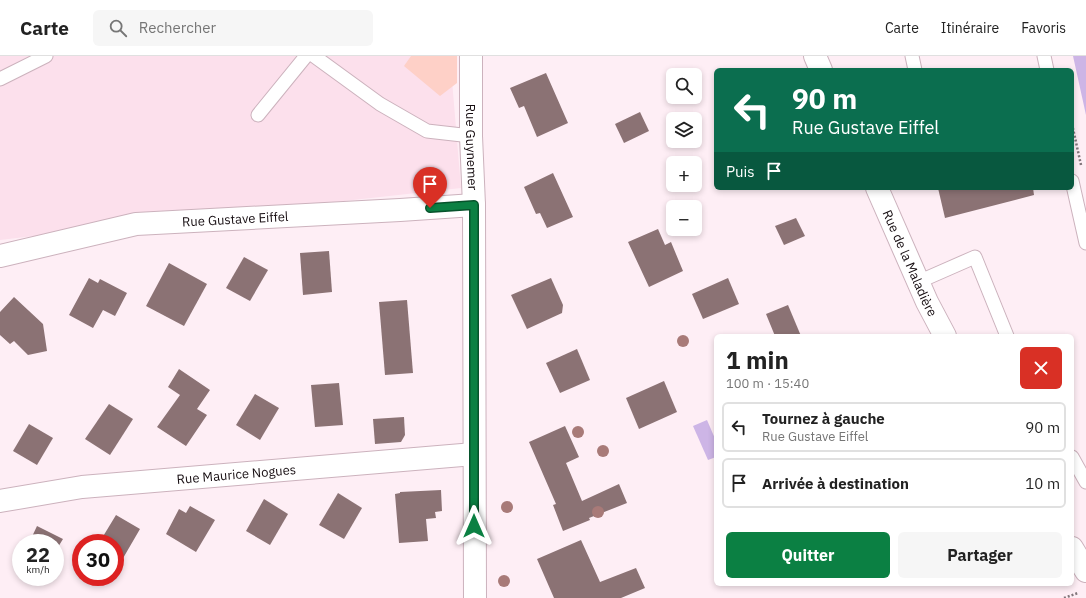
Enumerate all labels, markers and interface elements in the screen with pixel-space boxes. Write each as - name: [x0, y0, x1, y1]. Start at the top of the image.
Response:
- search box: [93, 10, 373, 46]
- text: Carte: [20, 16, 69, 40]
- icon: search: [107, 17, 129, 39]
- text: Rechercher: [139, 18, 216, 37]
- text: Carte: [885, 19, 919, 37]
- text: Itinéraire: [941, 19, 999, 37]
- text: Favoris: [1021, 19, 1066, 37]
- map controls: [666, 68, 702, 236]
- button: search: [666, 68, 702, 104]
- text: 90 m: [792, 80, 857, 117]
- icon: left: [726, 84, 778, 136]
- street label: Rue Guynemer: [462, 104, 481, 191]
- button: layers: [666, 112, 702, 148]
- text: Rue Gustave Eiffel: [792, 116, 939, 139]
- button: +: [666, 156, 702, 192]
- icon: arrive: [763, 160, 785, 182]
- text: Puis: [726, 162, 755, 181]
- pin: [413, 167, 447, 208]
- icon: arrive: [419, 173, 441, 195]
- button: −: [666, 200, 702, 236]
- street label: Rue de la Maladière: [879, 207, 941, 320]
- street label: Rue Gustave Eiffel: [182, 208, 289, 231]
- text: 1 min: [726, 344, 789, 376]
- button: close: [1020, 347, 1062, 389]
- text: 100 m · 15:40: [726, 375, 809, 392]
- text: Tournez à gauche: [762, 409, 885, 428]
- icon: left: [728, 416, 750, 438]
- text: 90 m: [1025, 418, 1060, 437]
- text: Rue Gustave Eiffel: [762, 428, 868, 445]
- street label: Rue Maurice Nogues: [176, 461, 297, 488]
- icon: arrive: [728, 472, 750, 494]
- text: Arrivée à destination: [762, 474, 909, 493]
- text: 10 m: [1025, 474, 1060, 493]
- position arrow: [453, 505, 495, 547]
- button: Quitter: [726, 532, 890, 578]
- button: Partager: [898, 532, 1062, 578]
- speed limit sign: 30: [72, 534, 124, 586]
- text: 22: [26, 541, 50, 568]
- text: km/h: [26, 563, 50, 576]

